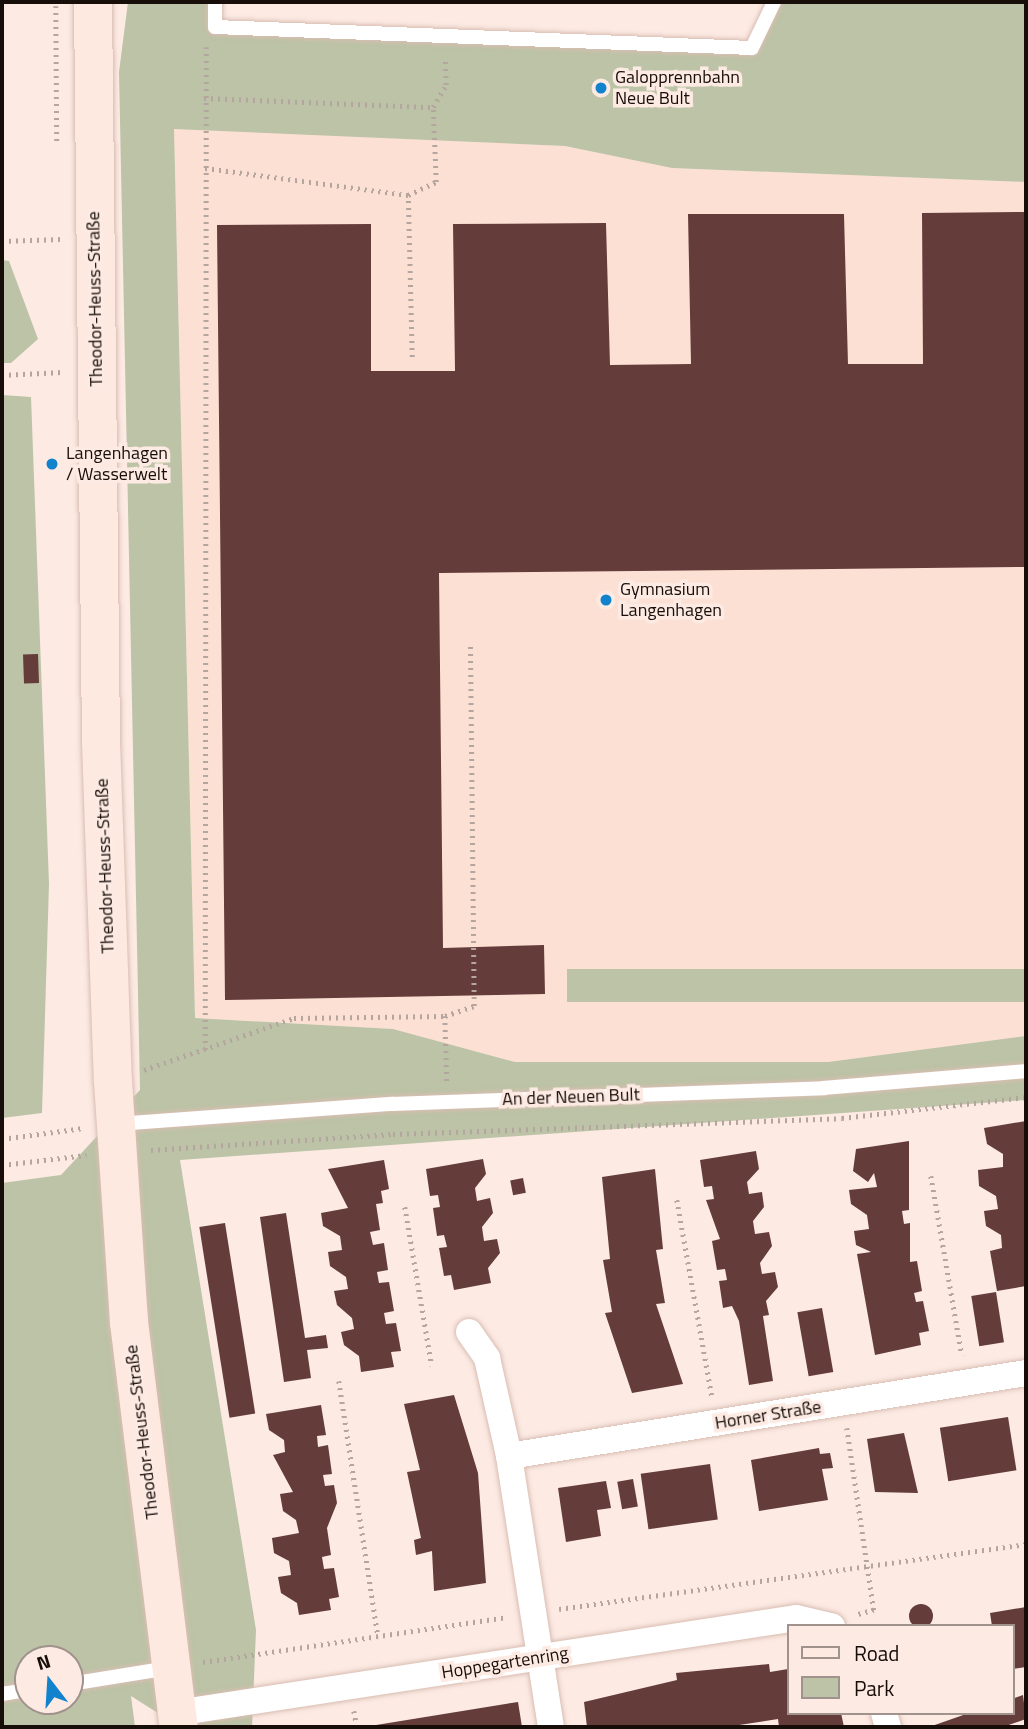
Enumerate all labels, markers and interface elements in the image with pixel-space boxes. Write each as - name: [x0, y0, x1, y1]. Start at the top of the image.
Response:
- place label: Galopprennbahn Neue Bult: [615, 67, 740, 110]
- marker: Galopprennbahn Neue Bult: [593, 80, 609, 96]
- street label: Theodor-Heuss-Straße: [83, 211, 107, 387]
- place label: Langenhagen / Wasserwelt: [66, 443, 168, 486]
- marker: Langenhagen / Wasserwelt: [44, 456, 60, 472]
- place label: Gymnasium Langenhagen: [620, 579, 722, 622]
- marker: Gymnasium Langenhagen: [598, 592, 614, 608]
- street label: Theodor-Heuss-Straße: [91, 778, 119, 954]
- street label: An der Neuen Bult: [502, 1084, 640, 1110]
- street label: Theodor-Heuss-Straße: [121, 1344, 163, 1520]
- street label: Horner Straße: [713, 1396, 823, 1434]
- legend: [786, 1624, 1014, 1715]
- text: Road: [854, 1637, 899, 1669]
- street label: Hoppegartenring: [440, 1642, 570, 1684]
- north arrow: [14, 1645, 84, 1715]
- text: N: [33, 1646, 54, 1677]
- text: Park: [854, 1672, 894, 1704]

